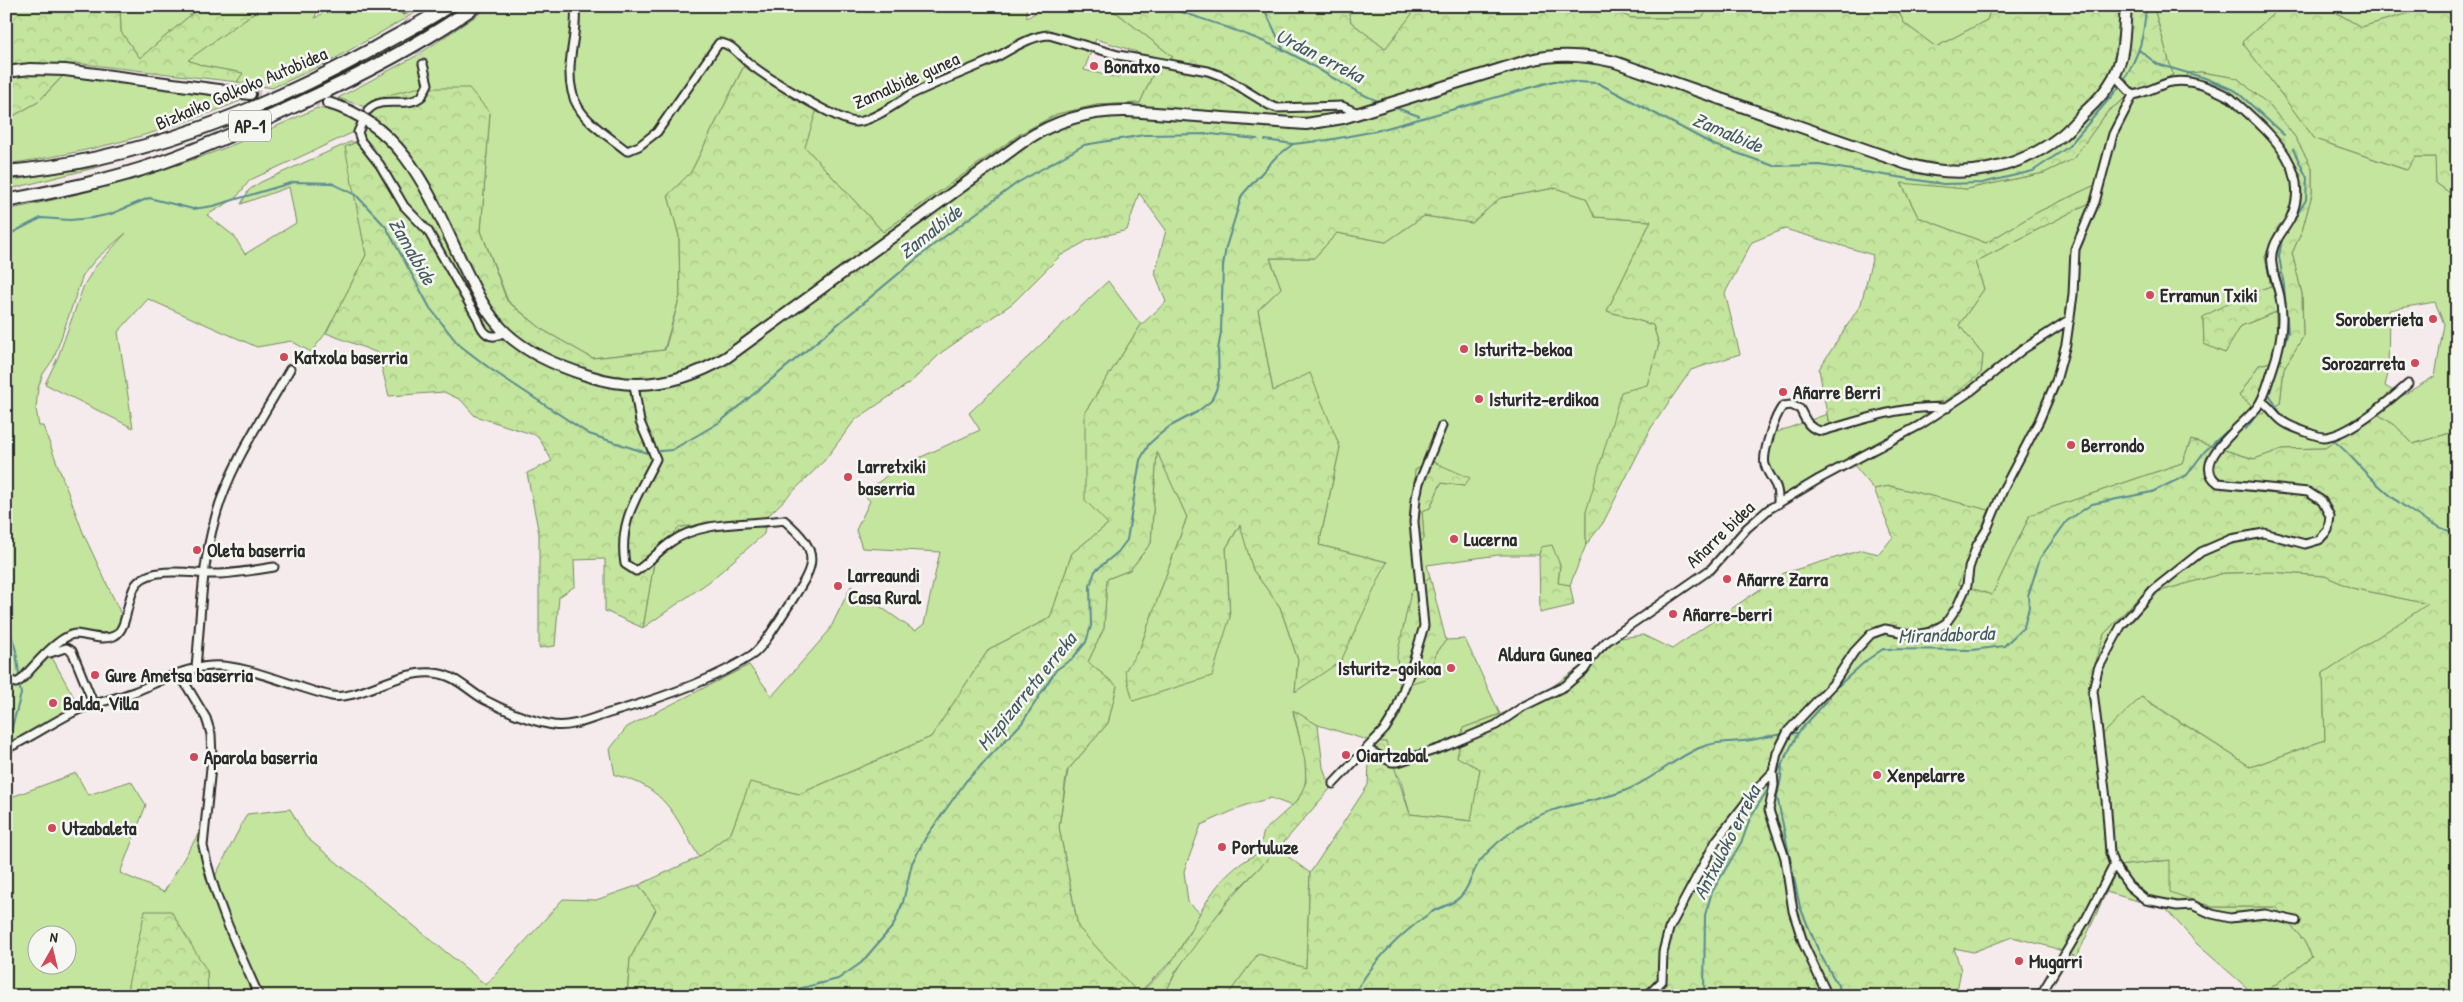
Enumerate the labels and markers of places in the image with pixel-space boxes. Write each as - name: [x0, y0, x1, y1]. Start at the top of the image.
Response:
- place label: Bonatxo: [1104, 53, 1160, 79]
- marker: Bonatxo: [1088, 60, 1100, 72]
- place label: Erramun Txiki: [2160, 282, 2258, 308]
- marker: Erramun Txiki: [2144, 289, 2156, 301]
- place label: Soroberrieta: [2336, 306, 2424, 332]
- marker: Soroberrieta: [2427, 313, 2439, 325]
- place label: Isturitz-bekoa: [1474, 336, 1573, 362]
- marker: Isturitz-bekoa: [1458, 343, 1470, 355]
- place label: Katxola baserria: [294, 344, 408, 370]
- place label: Sorozarreta: [2322, 350, 2406, 376]
- marker: Katxola baserria: [278, 351, 290, 363]
- marker: Sorozarreta: [2409, 357, 2421, 369]
- place label: Añarre Berri: [1793, 379, 1881, 405]
- place label: Isturitz-erdikoa: [1489, 386, 1599, 412]
- marker: Añarre Berri: [1777, 386, 1789, 398]
- marker: Isturitz-erdikoa: [1473, 393, 1485, 405]
- place label: Berrondo: [2081, 432, 2144, 458]
- marker: Berrondo: [2065, 439, 2077, 451]
- place label: Larretxiki baserria: [858, 453, 926, 501]
- marker: Larretxiki baserria: [842, 471, 854, 483]
- place label: Lucerna: [1464, 526, 1518, 552]
- marker: Lucerna: [1448, 533, 1460, 545]
- place label: Oleta baserria: [207, 537, 306, 563]
- marker: Oleta baserria: [191, 544, 203, 556]
- place label: Larreaundi Casa Rural: [848, 562, 922, 610]
- place label: Añarre Zarra: [1737, 566, 1829, 592]
- marker: Añarre Zarra: [1721, 573, 1733, 585]
- marker: Larreaundi Casa Rural: [832, 580, 844, 592]
- place label: Añarre-berri: [1683, 601, 1772, 627]
- marker: Añarre-berri: [1667, 608, 1679, 620]
- place label: Isturitz-goikoa: [1338, 655, 1442, 682]
- place label: Gure Ametsa baserria: [105, 662, 253, 688]
- marker: Isturitz-goikoa: [1445, 662, 1457, 674]
- marker: Gure Ametsa baserria: [89, 669, 101, 681]
- place label: Balda, Villa: [63, 690, 139, 716]
- marker: Balda, Villa: [47, 697, 59, 709]
- place label: Oiartzabal: [1356, 742, 1429, 768]
- place label: Aparola baserria: [204, 744, 318, 771]
- marker: Oiartzabal: [1340, 749, 1352, 761]
- marker: Aparola baserria: [188, 751, 200, 763]
- place label: Xenpelarre: [1887, 762, 1965, 789]
- marker: Xenpelarre: [1871, 769, 1883, 781]
- place label: Utzabaleta: [62, 815, 137, 841]
- marker: Utzabaleta: [46, 822, 58, 834]
- place label: Portuluze: [1232, 834, 1299, 860]
- marker: Portuluze: [1216, 841, 1228, 853]
- place label: Mugarri: [2029, 948, 2083, 975]
- marker: Mugarri: [2013, 955, 2025, 967]

